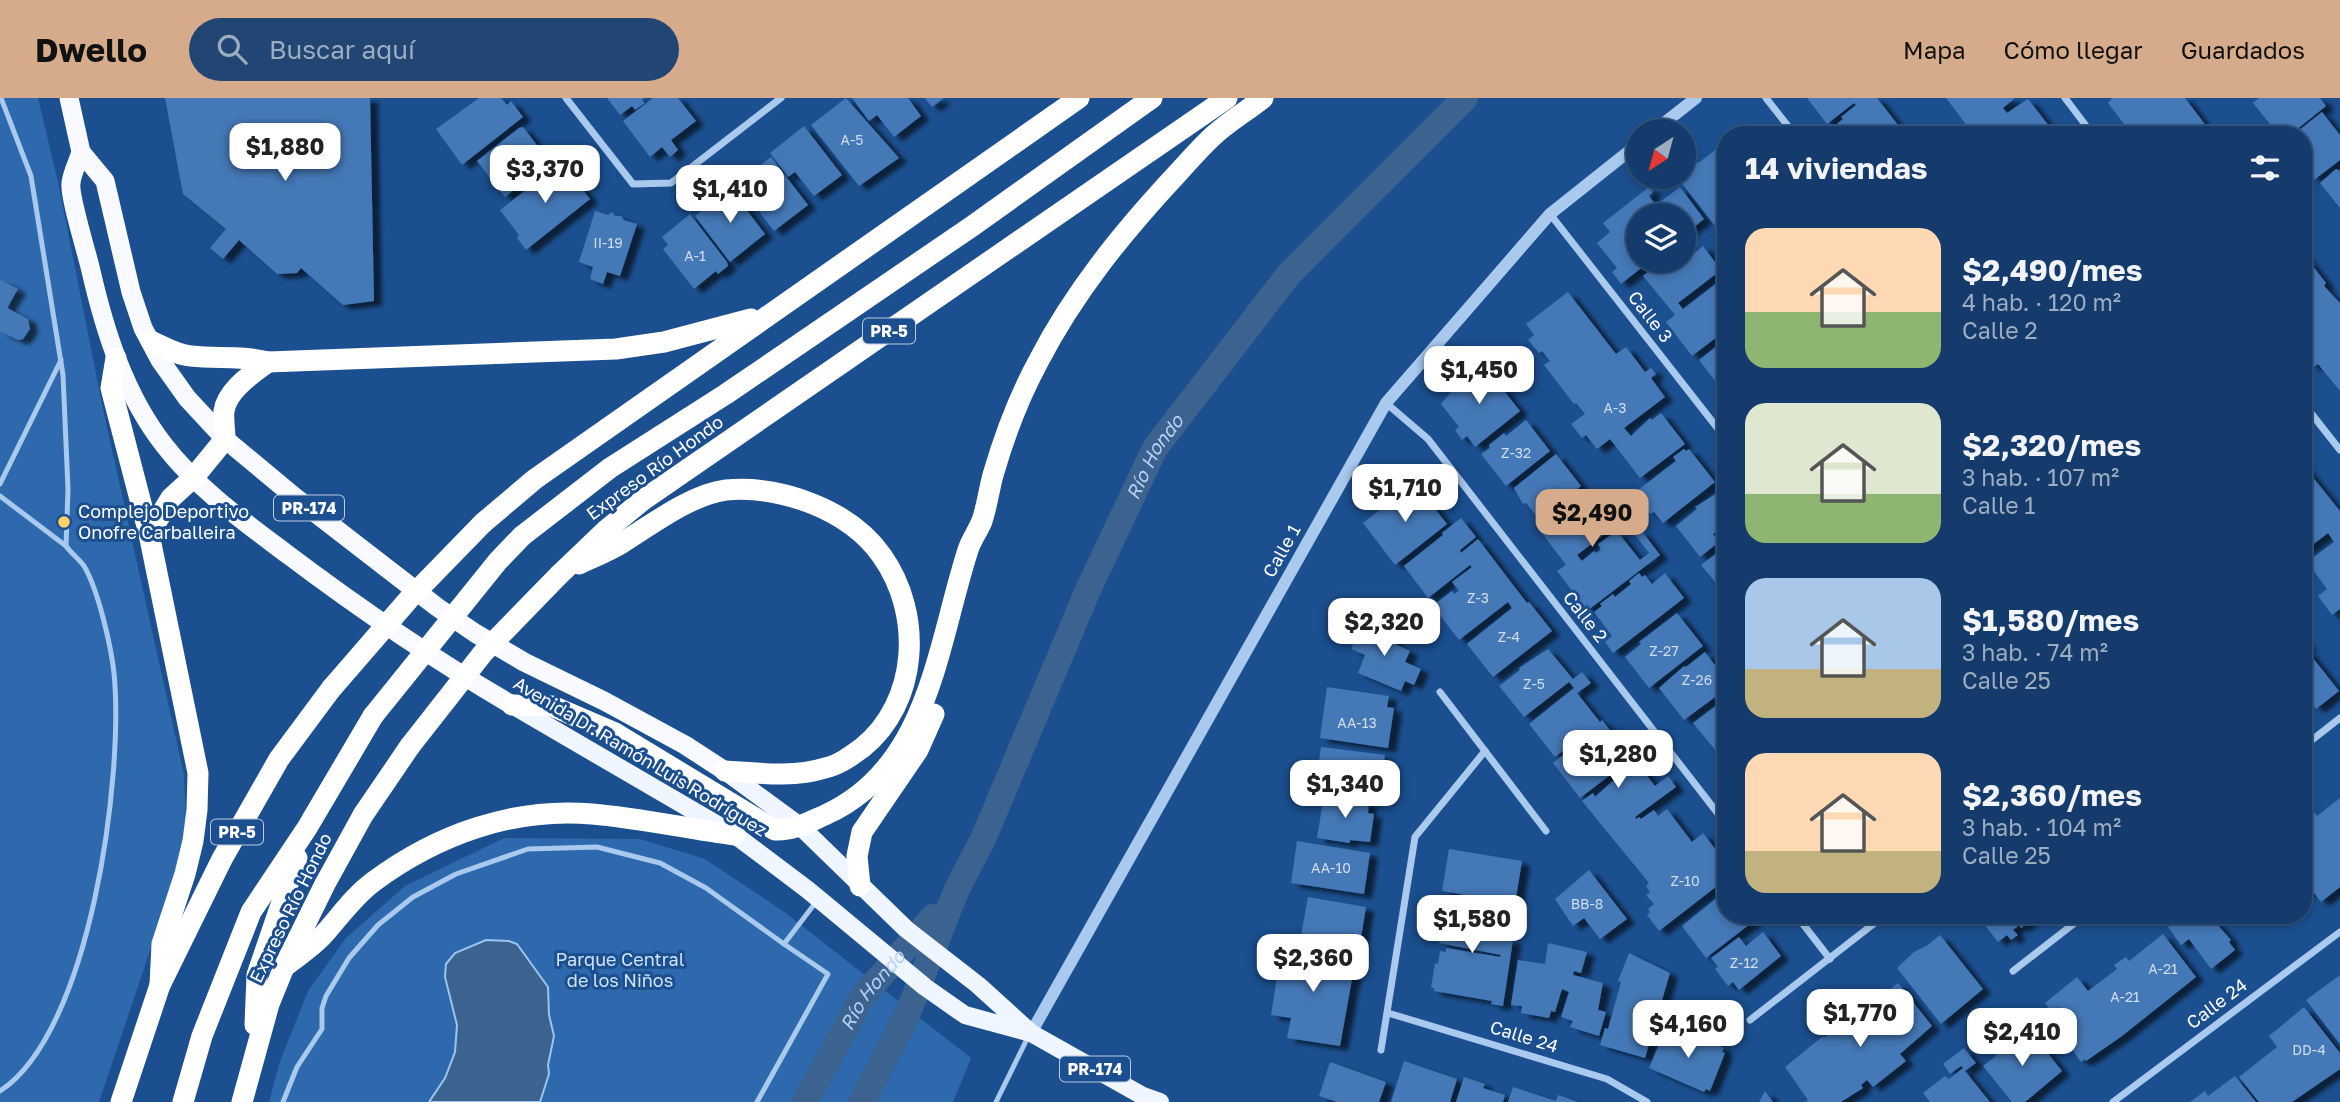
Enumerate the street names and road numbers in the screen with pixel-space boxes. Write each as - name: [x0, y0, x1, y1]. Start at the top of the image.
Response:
- street label: Calle 3: [1624, 286, 1678, 346]
- road number: PR-5: [863, 318, 915, 344]
- street label: Expreso Río Hondo: [582, 410, 727, 524]
- road number: PR-174: [274, 496, 344, 520]
- street label: Calle 1: [1258, 520, 1305, 581]
- street label: Calle 2: [1559, 586, 1613, 646]
- street label: Avenida Dr. Ramón Luis Rodríguez: [510, 672, 771, 841]
- road number: PR-5: [211, 820, 263, 845]
- street label: Expreso Río Hondo: [244, 829, 336, 986]
- street label: Calle 24: [2182, 973, 2251, 1033]
- street label: Calle 24: [1488, 1015, 1561, 1057]
- road number: PR-174: [1060, 1057, 1130, 1082]

